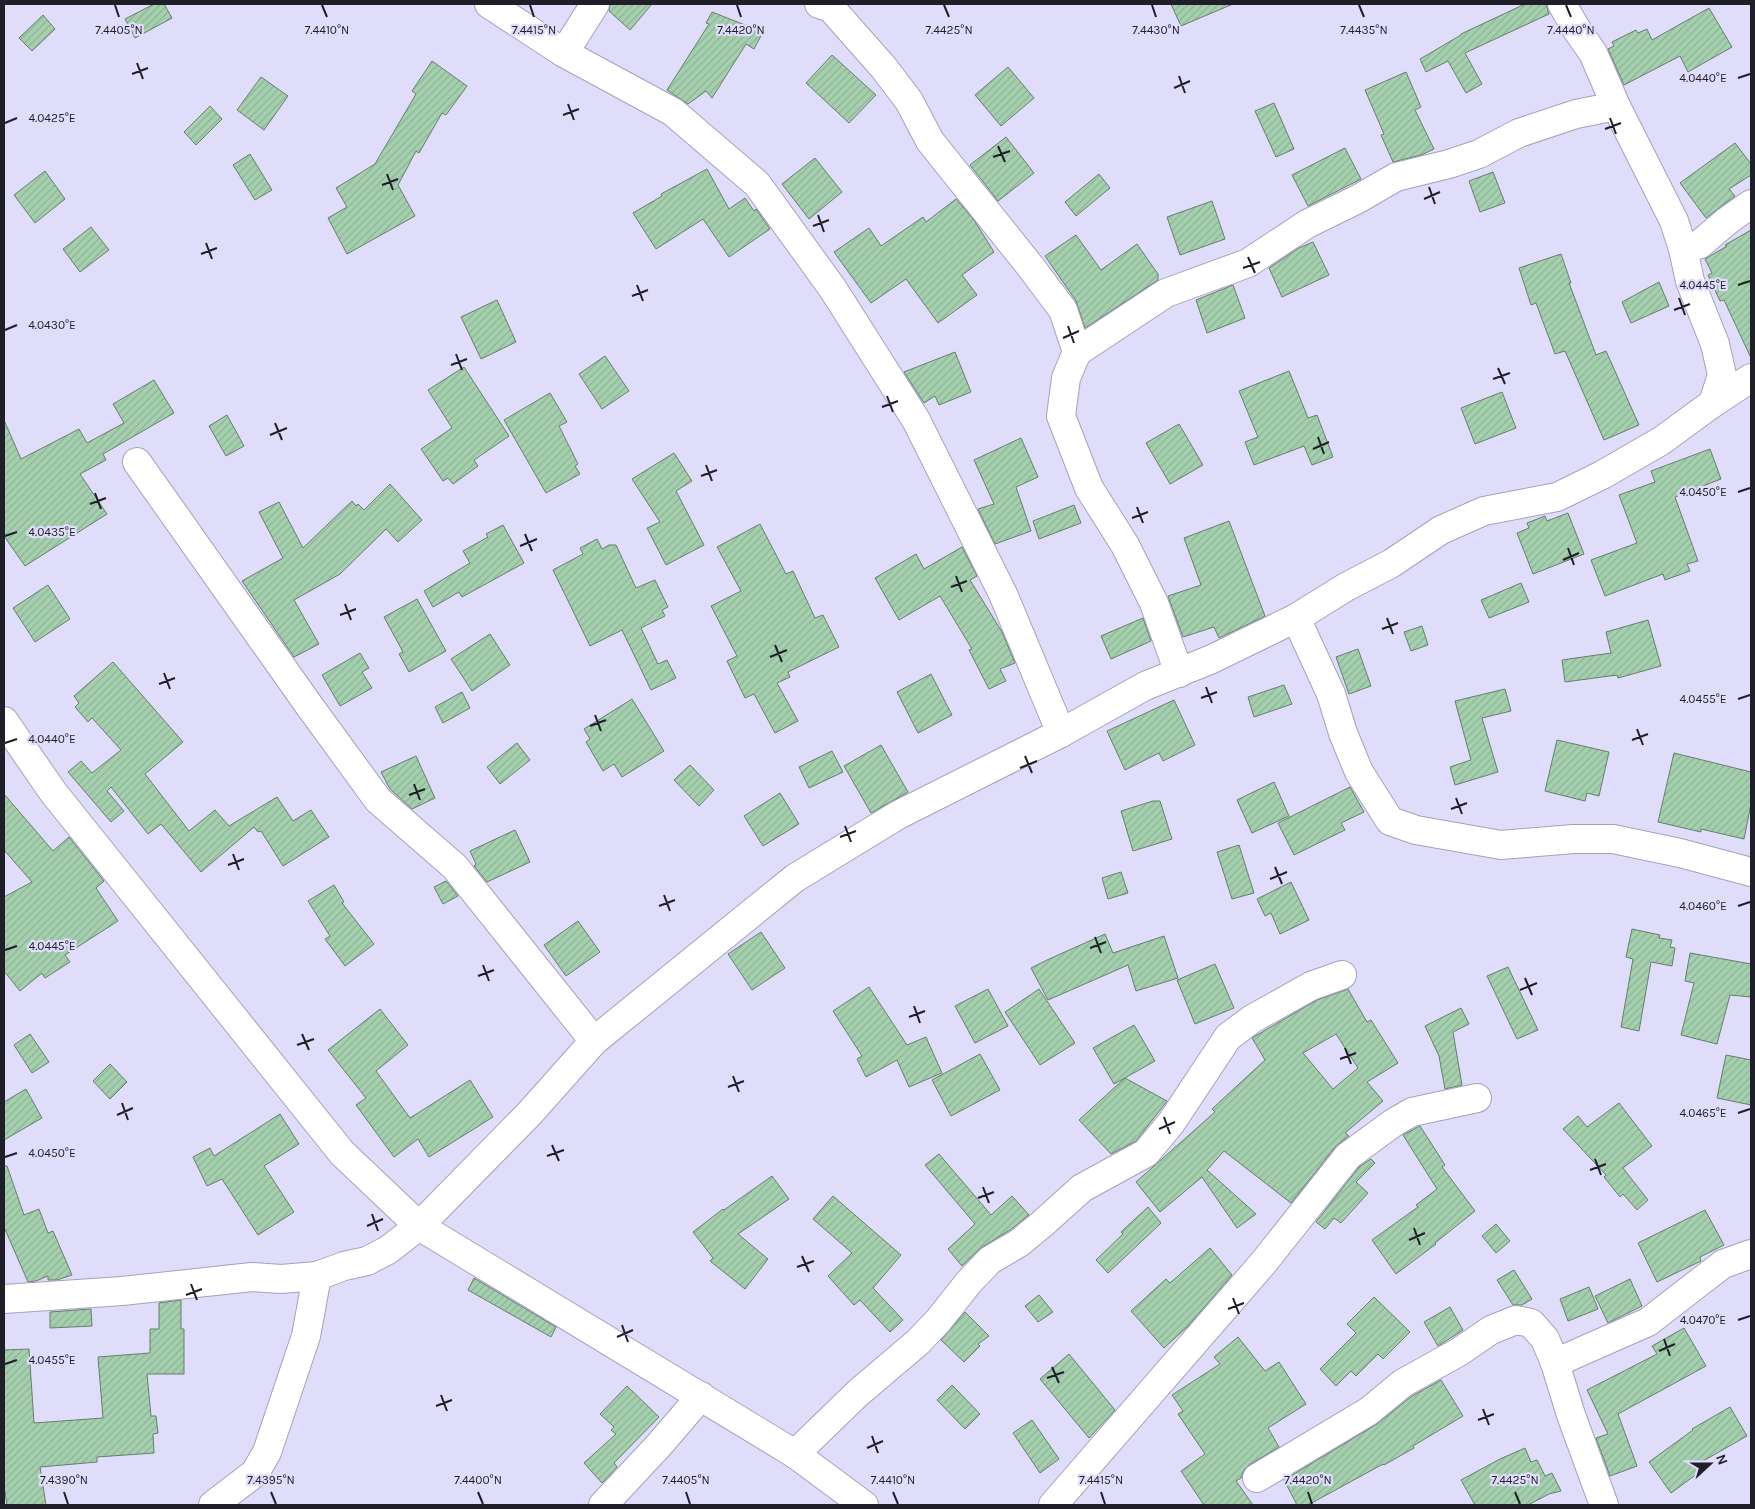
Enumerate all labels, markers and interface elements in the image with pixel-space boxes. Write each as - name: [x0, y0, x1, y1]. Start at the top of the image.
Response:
- text: 7.4405°N: [95, 23, 143, 37]
- text: 7.4410°N: [305, 23, 349, 37]
- text: 7.4415°N: [512, 23, 556, 37]
- text: 7.4420°N: [717, 23, 765, 37]
- text: 7.4425°N: [925, 23, 973, 37]
- text: 7.4430°N: [1132, 23, 1180, 37]
- text: 7.4435°N: [1340, 23, 1388, 37]
- text: 7.4440°N: [1547, 23, 1595, 37]
- text: 4.0440°E: [1679, 71, 1727, 85]
- text: 4.0425°E: [28, 111, 76, 125]
- text: 4.0445°E: [1680, 278, 1726, 292]
- text: 4.0430°E: [28, 318, 76, 332]
- text: 4.0450°E: [1679, 485, 1727, 499]
- text: 4.0435°E: [28, 525, 76, 539]
- text: 4.0455°E: [1679, 692, 1727, 706]
- text: 4.0440°E: [28, 732, 76, 746]
- text: 4.0460°E: [1679, 899, 1727, 913]
- text: 4.0445°E: [29, 939, 75, 953]
- text: 4.0465°E: [1679, 1106, 1727, 1120]
- text: 4.0450°E: [28, 1146, 76, 1160]
- text: 4.0470°E: [1680, 1313, 1726, 1327]
- text: 4.0455°E: [28, 1353, 76, 1367]
- north arrow: [1685, 1439, 1735, 1489]
- text: N: [1712, 1452, 1731, 1467]
- text: 7.4390°N: [40, 1473, 88, 1487]
- text: 7.4395°N: [247, 1473, 295, 1487]
- text: 7.4400°N: [454, 1473, 502, 1487]
- text: 7.4405°N: [662, 1473, 710, 1487]
- text: 7.4410°N: [871, 1473, 915, 1487]
- text: 7.4415°N: [1079, 1473, 1123, 1487]
- text: 7.4420°N: [1284, 1473, 1332, 1487]
- text: 7.4425°N: [1491, 1473, 1539, 1487]

